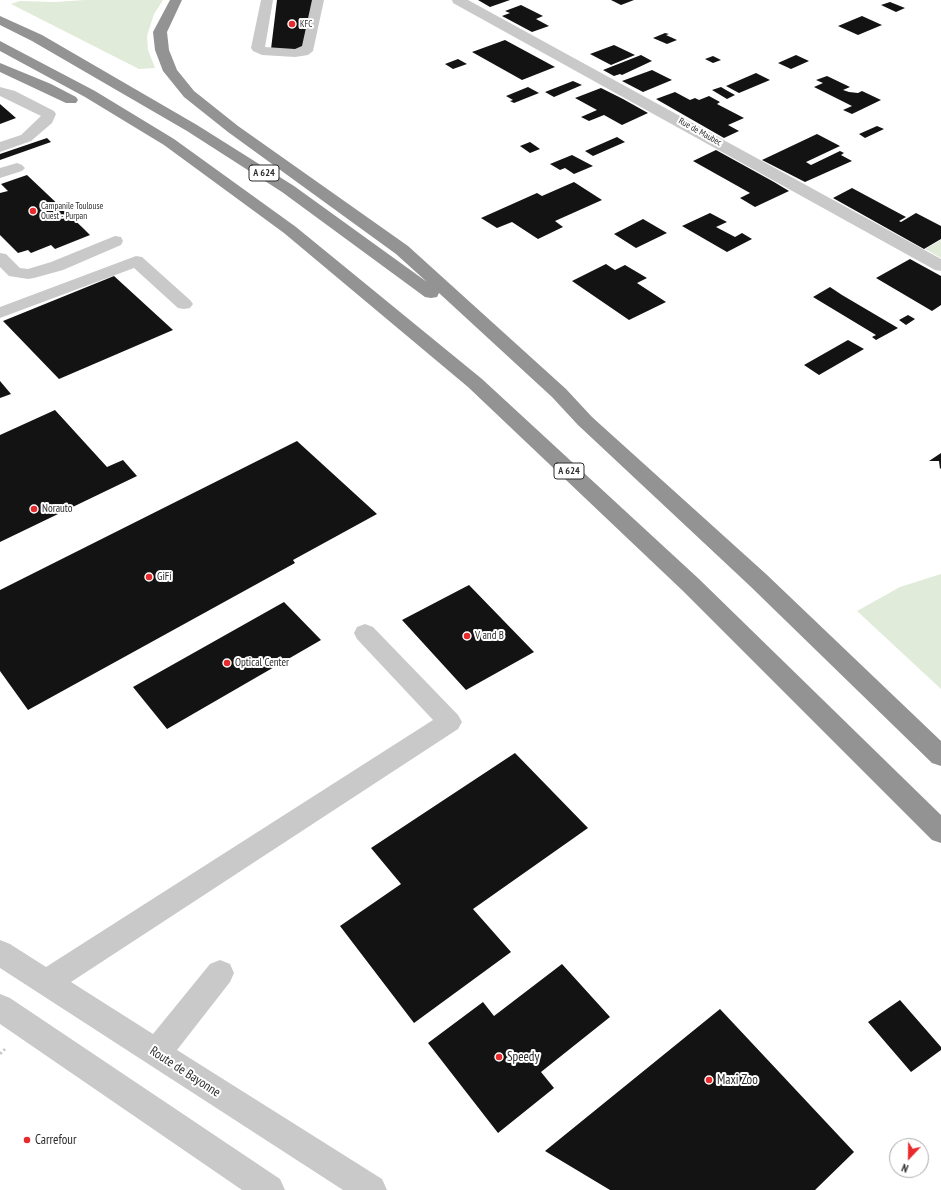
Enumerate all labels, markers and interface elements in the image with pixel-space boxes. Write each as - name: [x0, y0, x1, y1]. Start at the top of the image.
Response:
- marker: KFC: [287, 19, 297, 29]
- place label: KFC: [300, 19, 312, 29]
- street label: Rue de Maubec: [677, 116, 723, 148]
- road number: A 624: [249, 165, 279, 181]
- place label: Campanile Toulouse Ouest - Purpan: [41, 201, 103, 222]
- marker: Campanile Toulouse Ouest - Purpan: [28, 206, 38, 216]
- road number: A 624: [554, 463, 584, 479]
- place label: Norauto: [42, 502, 73, 516]
- marker: Norauto: [29, 504, 39, 514]
- place label: GiFi: [157, 570, 172, 584]
- marker: GiFi: [144, 572, 154, 582]
- place label: V and B: [475, 629, 504, 643]
- marker: V and B: [462, 631, 472, 641]
- place label: Optical Center: [235, 656, 289, 670]
- marker: Optical Center: [222, 658, 232, 668]
- street label: Route de Bayonne: [147, 1043, 223, 1101]
- place label: Speedy: [507, 1049, 539, 1065]
- marker: Speedy: [494, 1052, 504, 1062]
- place label: Maxi Zoo: [717, 1072, 758, 1088]
- marker: Maxi Zoo: [704, 1075, 714, 1085]
- place label: Carrefour: [35, 1132, 77, 1148]
- marker: Carrefour: [22, 1135, 32, 1145]
- north arrow: [889, 1138, 929, 1178]
- text: N: [900, 1161, 910, 1176]

